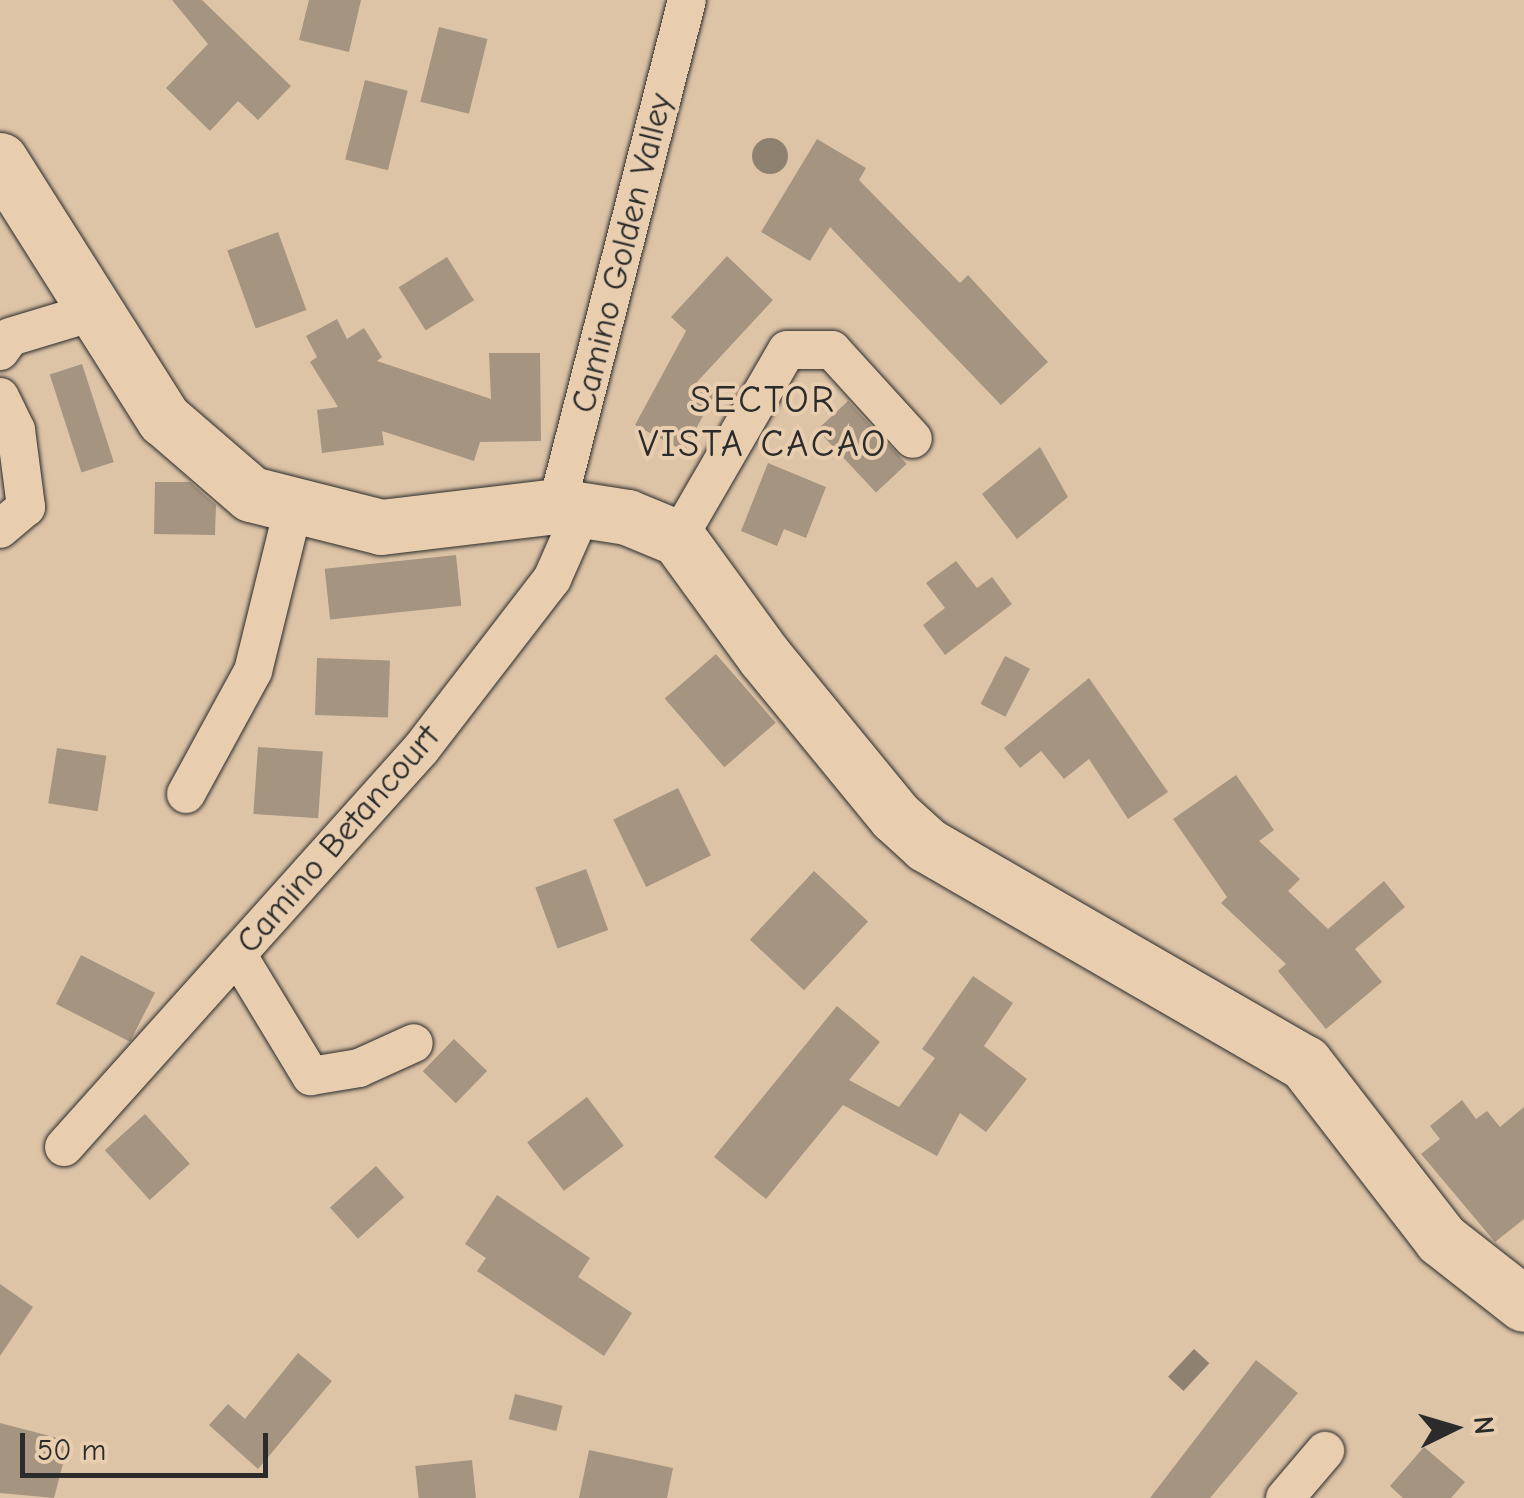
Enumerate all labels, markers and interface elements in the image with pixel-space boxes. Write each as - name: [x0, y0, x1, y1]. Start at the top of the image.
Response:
- street label: Camino Golden Valley: [562, 89, 682, 417]
- district label: SECTOR VISTA CACAO: [638, 378, 888, 468]
- street label: Camino Betancourt: [227, 716, 449, 962]
- north arrow: [1404, 1378, 1504, 1478]
- scale bar: [25, 1413, 272, 1475]
- text: N: [1467, 1415, 1501, 1436]
- text: 50 m: [37, 1433, 106, 1468]

